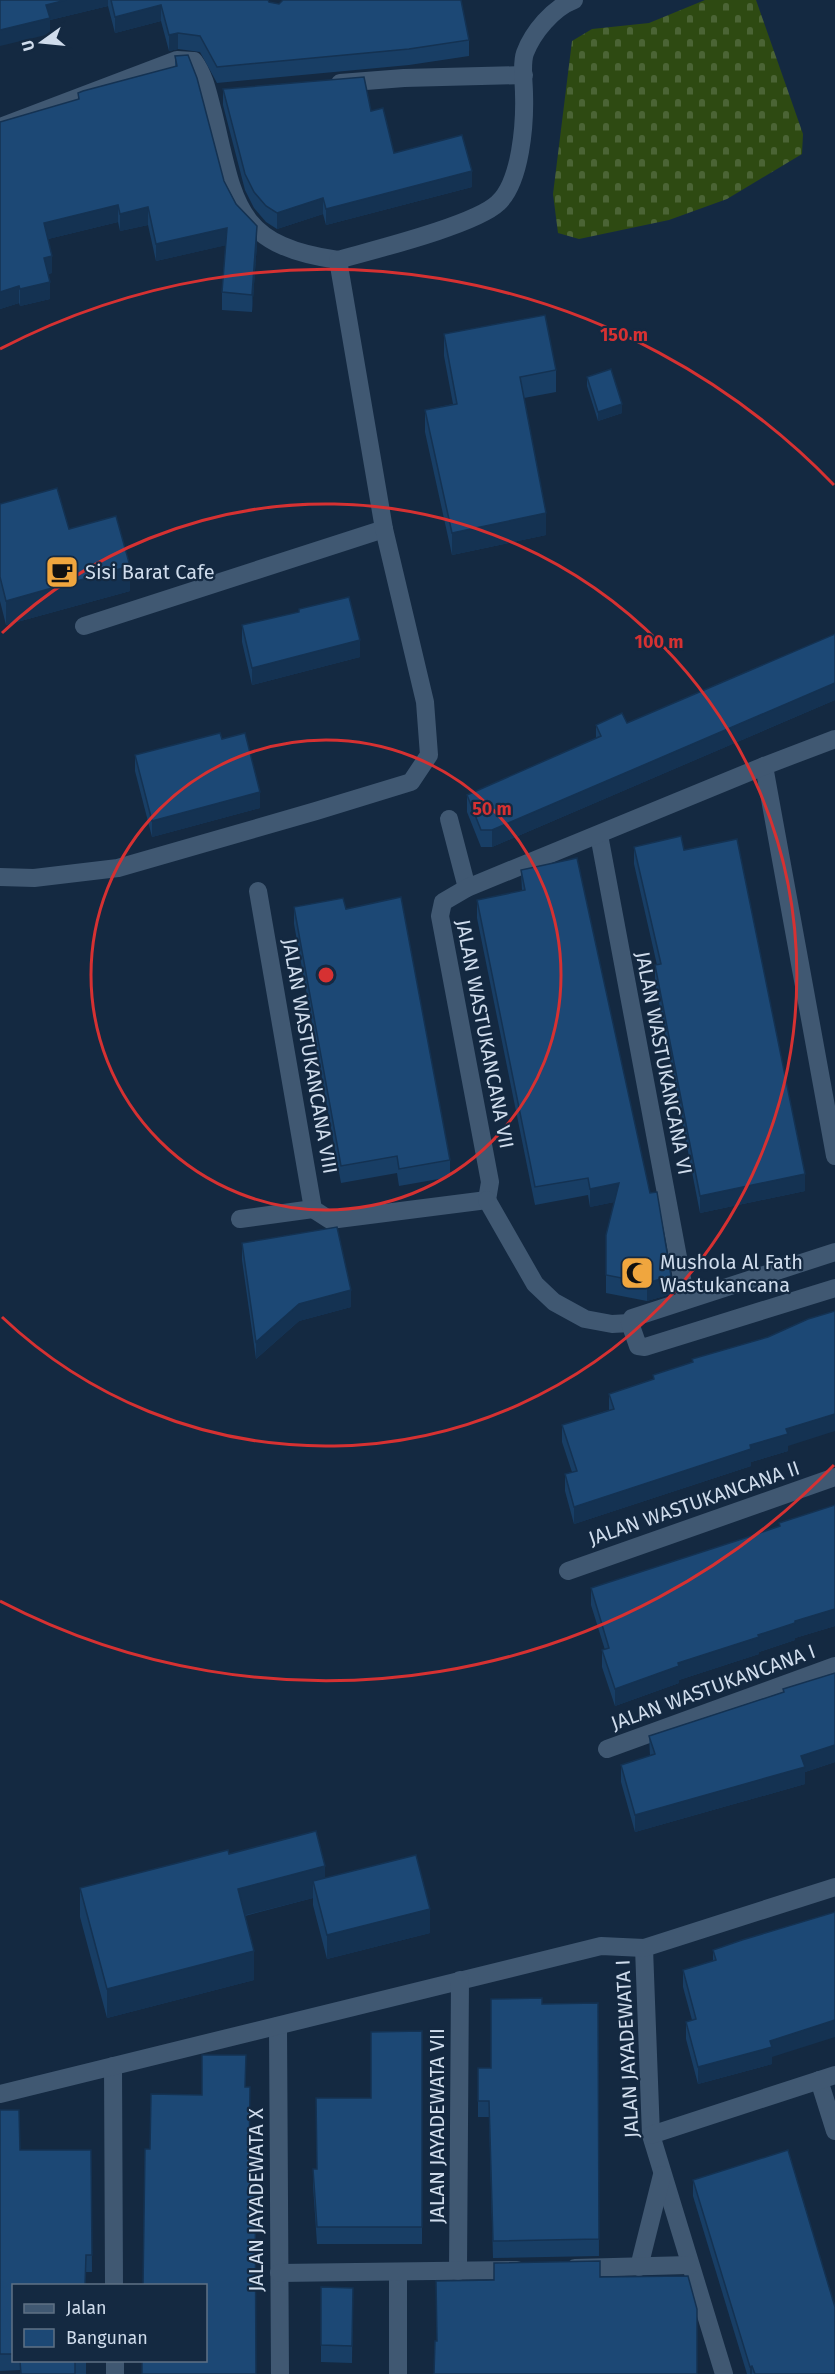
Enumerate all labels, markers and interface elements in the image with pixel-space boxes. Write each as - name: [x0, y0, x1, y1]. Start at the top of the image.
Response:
- north arrow: [12, 12, 72, 72]
- text: U: [17, 38, 39, 53]
- text: 150 m: [600, 324, 648, 346]
- cafe icon: Sisi Barat Cafe: [44, 554, 80, 590]
- place label: Sisi Barat Cafe: [85, 560, 215, 584]
- text: 100 m: [635, 631, 683, 653]
- text: 50 m: [472, 798, 512, 820]
- street label: JALAN WASTUKANCANA VII: [451, 917, 519, 1151]
- street label: JALAN WASTUKANCANA VIII: [277, 936, 343, 1176]
- street label: JALAN WASTUKANCANA VI: [631, 949, 697, 1177]
- centre of rings: [316, 965, 336, 985]
- place label: Mushola Al Fath Wastukancana: [660, 1250, 803, 1297]
- mosque icon: Mushola Al Fath Wastukancana: [619, 1255, 655, 1291]
- street label: JALAN WASTUKANCANA II: [585, 1456, 803, 1550]
- street label: JALAN WASTUKANCANA I: [607, 1639, 819, 1735]
- street label: JALAN JAYADEWATA I: [610, 1959, 644, 2139]
- street label: JALAN JAYADEWATA VII: [425, 2028, 449, 2224]
- street label: JALAN JAYADEWATA X: [244, 2108, 268, 2292]
- legend: [12, 2284, 207, 2362]
- text: Jalan: [66, 2297, 107, 2319]
- text: Bangunan: [66, 2327, 148, 2349]

